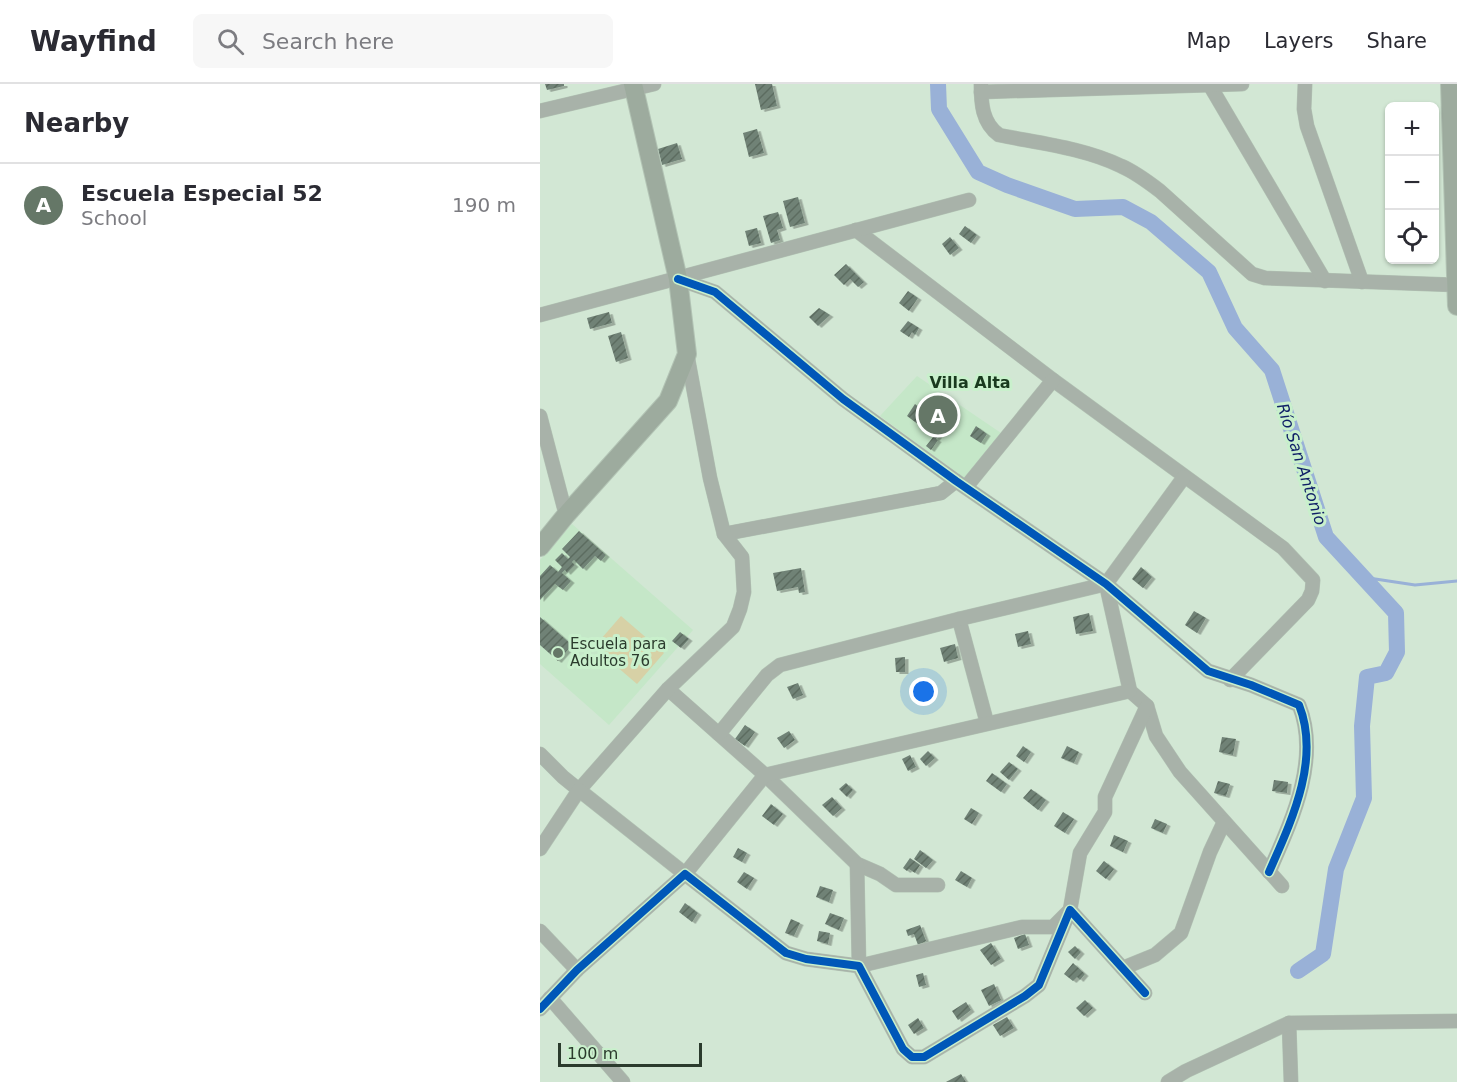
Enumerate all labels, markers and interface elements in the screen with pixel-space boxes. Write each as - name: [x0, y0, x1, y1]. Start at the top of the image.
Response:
- search box: [193, 14, 613, 68]
- text: Wayfind: [30, 25, 157, 58]
- icon: search: [214, 25, 247, 58]
- text: Search here: [262, 29, 394, 54]
- text: Map: [1187, 29, 1231, 53]
- text: Layers: [1264, 29, 1333, 53]
- text: Share: [1366, 29, 1427, 53]
- map controls: [1385, 102, 1439, 264]
- button: +: [1385, 102, 1439, 156]
- text: Nearby: [24, 108, 129, 138]
- button: −: [1385, 156, 1439, 210]
- text: Escuela Especial 52: [81, 181, 323, 206]
- text: A: [36, 193, 51, 217]
- text: 190 m: [452, 193, 516, 217]
- text: School: [81, 206, 147, 230]
- button: locate: [1385, 210, 1439, 264]
- district label: Villa Alta: [929, 373, 1011, 392]
- pin: A: [918, 392, 958, 438]
- water label: Río San Antonio: [1273, 401, 1330, 528]
- place label: Escuela para Adultos 76: [570, 635, 666, 670]
- marker: Escuela para Adultos 76: [551, 646, 565, 660]
- your location: [909, 677, 938, 706]
- scale bar: [558, 1040, 702, 1068]
- text: 100 m: [567, 1044, 618, 1063]

